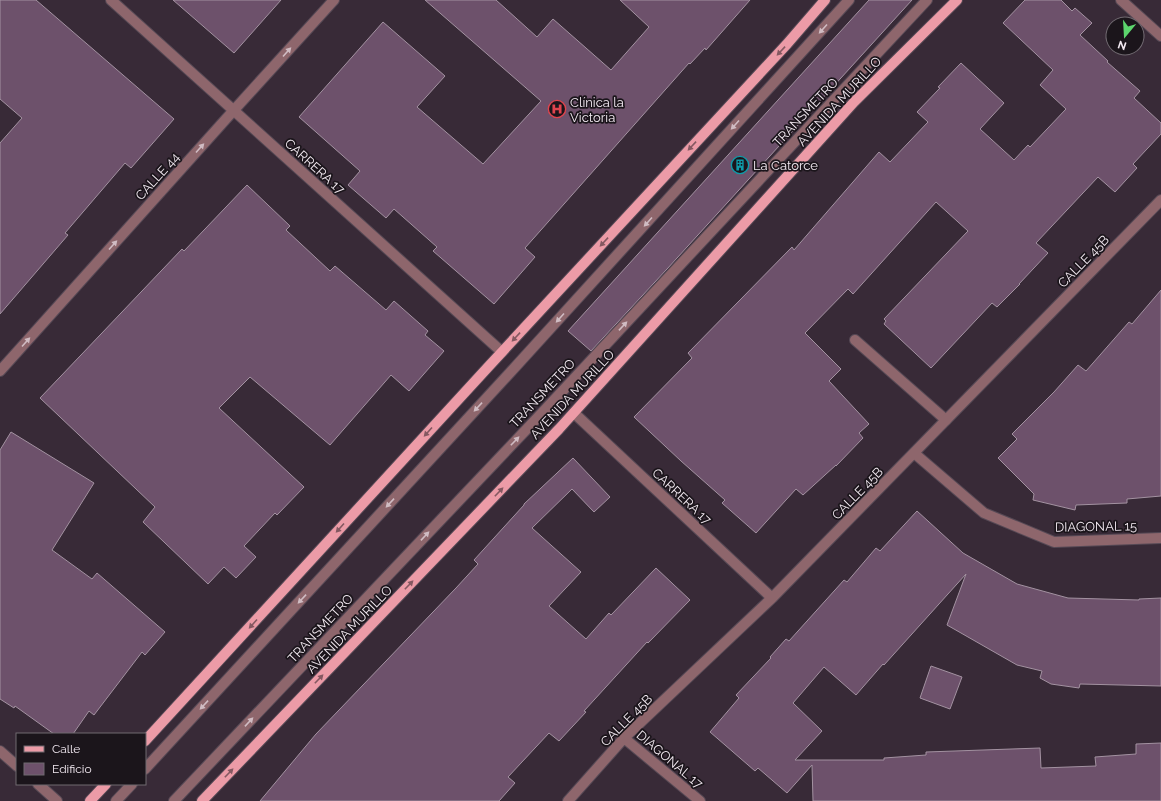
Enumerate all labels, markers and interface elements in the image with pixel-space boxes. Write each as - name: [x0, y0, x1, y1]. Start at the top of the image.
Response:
- north arrow: [1105, 16, 1145, 56]
- one-way arrow: [818, 24, 827, 34]
- text: N: [1116, 38, 1128, 53]
- one-way arrow: [776, 46, 785, 56]
- one-way arrow: [282, 47, 292, 57]
- street label: AVENIDA MURILLO: [794, 54, 885, 149]
- street label: TRANSMETRO: [770, 75, 841, 150]
- place label: Clínica la Victoria: [570, 95, 624, 125]
- hospital icon: Clínica la Victoria: [547, 99, 567, 119]
- one-way arrow: [731, 120, 740, 131]
- street label: CARRERA 17: [282, 136, 348, 197]
- one-way arrow: [688, 141, 697, 151]
- one-way arrow: [195, 143, 204, 153]
- street label: CALLE 44: [132, 150, 182, 203]
- building icon: La Catorce: [730, 155, 750, 175]
- place label: La Catorce: [753, 158, 818, 173]
- one-way arrow: [644, 217, 653, 226]
- street label: CALLE 45B: [1055, 232, 1112, 291]
- one-way arrow: [600, 236, 609, 247]
- one-way arrow: [108, 240, 117, 250]
- one-way arrow: [556, 312, 565, 323]
- one-way arrow: [618, 321, 627, 331]
- one-way arrow: [511, 332, 521, 342]
- one-way arrow: [21, 337, 31, 347]
- street label: AVENIDA MURILLO: [527, 347, 618, 442]
- street label: TRANSMETRO: [507, 356, 578, 431]
- one-way arrow: [474, 403, 483, 412]
- one-way arrow: [423, 427, 433, 437]
- one-way arrow: [510, 436, 519, 446]
- street label: CALLE 45B: [829, 464, 886, 523]
- street label: CARRERA 17: [649, 465, 714, 527]
- one-way arrow: [494, 487, 503, 496]
- one-way arrow: [385, 498, 395, 508]
- street label: DIAGONAL 15: [1055, 518, 1137, 535]
- one-way arrow: [336, 523, 345, 533]
- one-way arrow: [420, 531, 429, 540]
- one-way arrow: [404, 580, 414, 590]
- street label: AVENIDA MURILLO: [304, 582, 395, 676]
- street label: TRANSMETRO: [285, 591, 356, 666]
- one-way arrow: [297, 594, 307, 604]
- one-way arrow: [248, 619, 257, 629]
- one-way arrow: [314, 674, 324, 684]
- street label: CALLE 45B: [597, 691, 656, 749]
- one-way arrow: [200, 700, 209, 710]
- one-way arrow: [244, 717, 254, 727]
- street label: DIAGONAL 17: [634, 727, 706, 791]
- legend: [16, 733, 146, 785]
- text: Calle: [52, 742, 80, 756]
- text: Edificio: [52, 762, 92, 776]
- one-way arrow: [224, 768, 234, 778]

